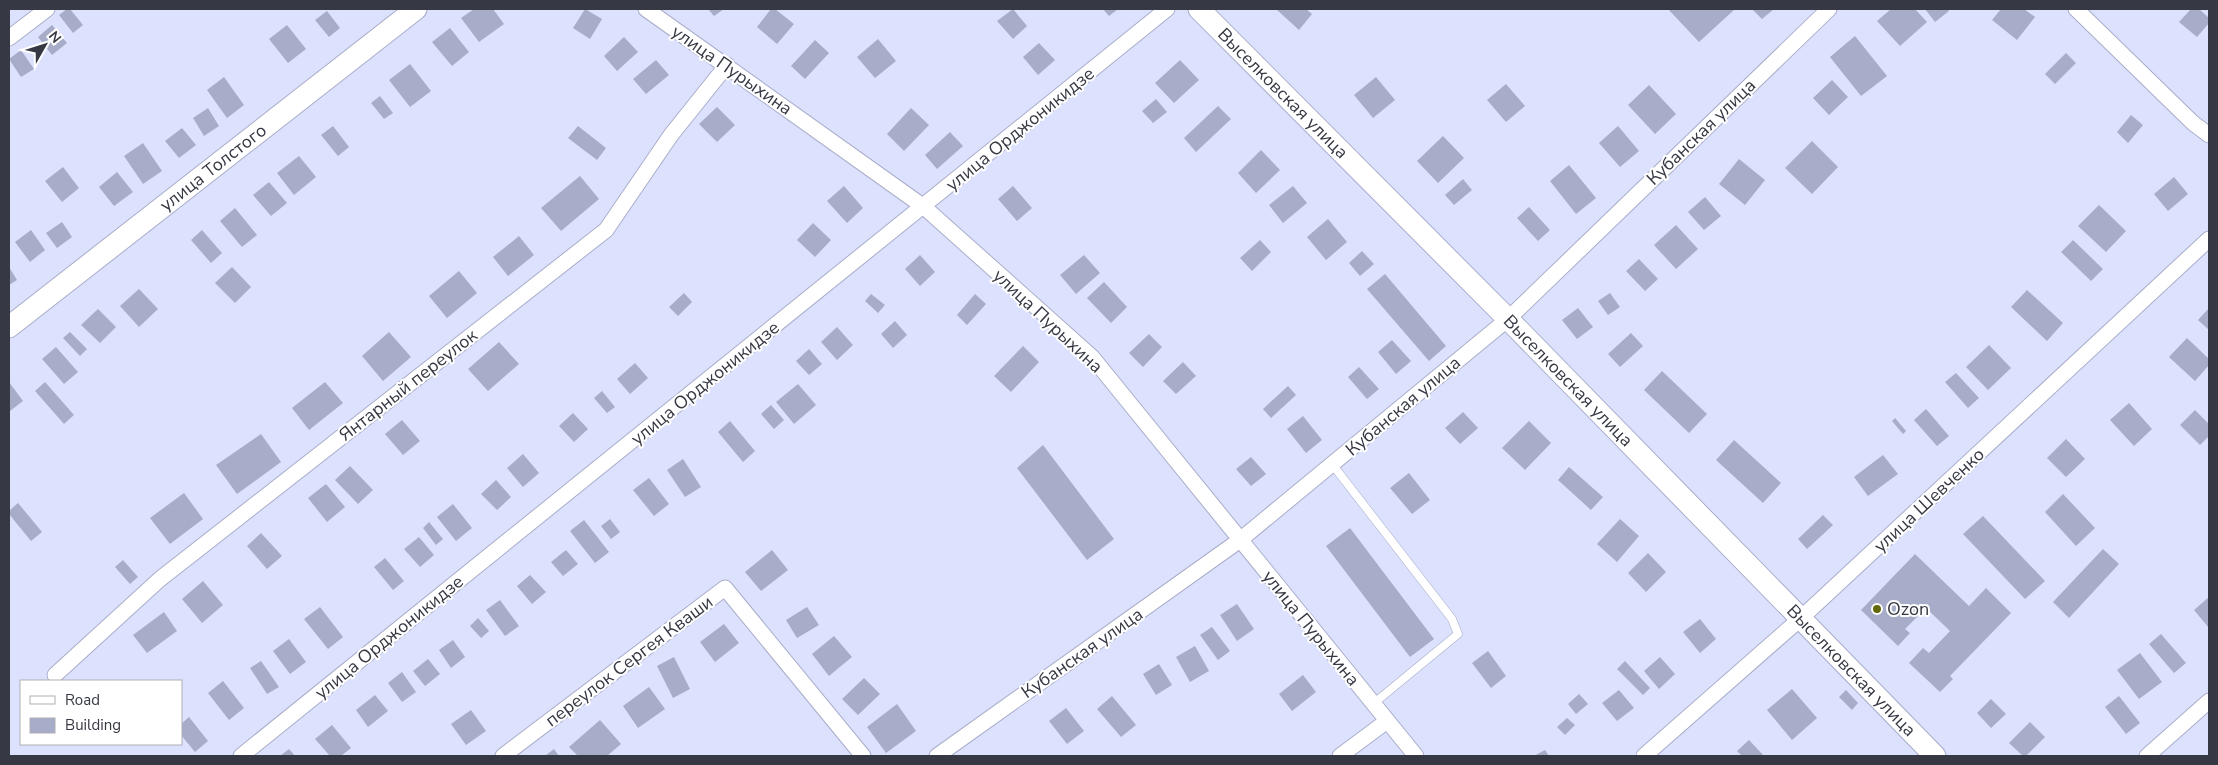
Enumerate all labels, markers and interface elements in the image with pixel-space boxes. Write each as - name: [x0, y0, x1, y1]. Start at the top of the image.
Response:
- street label: улица Пурыхина: [667, 19, 797, 121]
- north arrow: [20, 20, 70, 70]
- street label: Выселковская улица: [1212, 23, 1354, 164]
- text: N: [44, 27, 65, 47]
- street label: улица Орджоникидзе: [941, 62, 1099, 196]
- street label: Кубанская улица: [1641, 74, 1761, 190]
- street label: улица Толстого: [155, 118, 271, 217]
- street label: улица Пурыхина: [988, 264, 1108, 378]
- street label: Выселковская улица: [1498, 309, 1638, 452]
- street label: улица Орджоникидзе: [626, 316, 784, 450]
- street label: Янтарный переулок: [334, 323, 483, 447]
- street label: Кубанская улица: [1340, 351, 1466, 461]
- street label: улица Шевченко: [1868, 442, 1990, 558]
- street label: улица Пурыхина: [1257, 565, 1365, 691]
- street label: улица Орджоникидзе: [310, 570, 468, 704]
- street label: переулок Сергея Кваши: [540, 590, 718, 732]
- place label: Ozon: [1887, 597, 1929, 621]
- street label: Выселковская улица: [1781, 599, 1921, 742]
- street label: Кубанская улица: [1016, 602, 1148, 704]
- marker: Ozon: [1871, 603, 1883, 615]
- legend: [20, 680, 182, 745]
- text: Road: [65, 690, 100, 710]
- text: Building: [65, 715, 121, 735]

